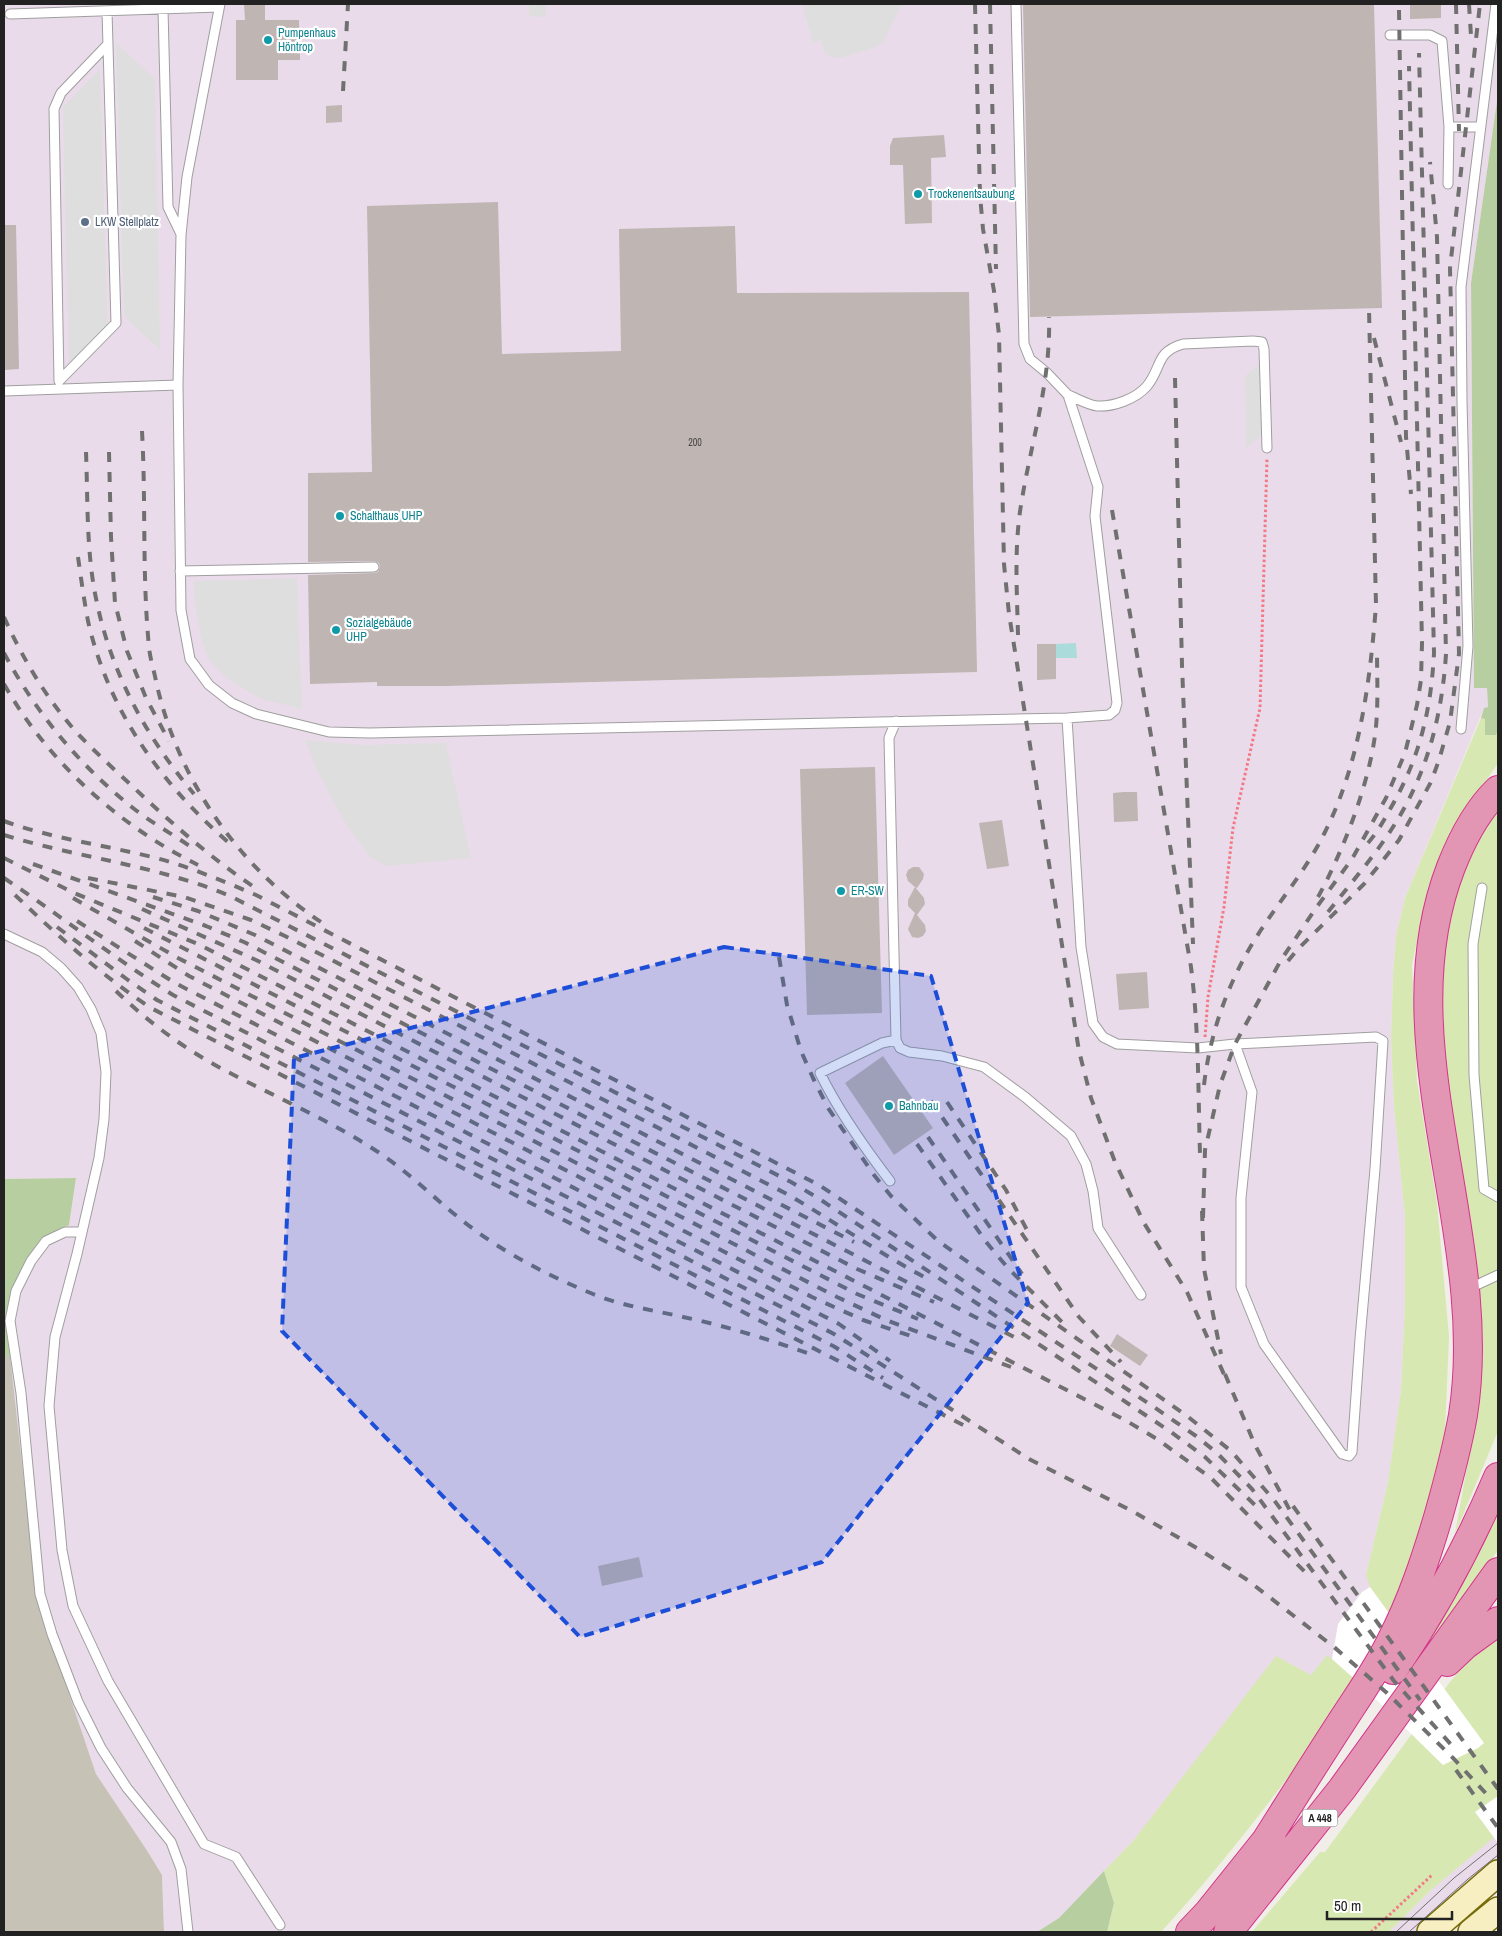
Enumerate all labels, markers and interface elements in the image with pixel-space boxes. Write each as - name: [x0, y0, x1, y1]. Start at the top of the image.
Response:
- place label: Pumpenhaus Höntrop: [278, 25, 336, 55]
- marker: Pumpenhaus Höntrop: [262, 34, 274, 46]
- place label: Trockenentsaubung: [928, 186, 1015, 202]
- marker: Trockenentsaubung: [912, 188, 924, 200]
- place label: LKW Stellplatz: [95, 214, 159, 230]
- marker: LKW Stellplatz: [79, 216, 91, 228]
- house number: 200: [688, 436, 702, 449]
- place label: Schalthaus UHP: [350, 508, 423, 524]
- marker: Schalthaus UHP: [334, 510, 346, 522]
- place label: Sozialgebäude UHP: [346, 615, 412, 645]
- marker: Sozialgebäude UHP: [330, 624, 342, 636]
- place label: ER-SW: [851, 883, 885, 899]
- marker: ER-SW: [835, 885, 847, 897]
- place label: Bahnbau: [899, 1098, 938, 1114]
- marker: Bahnbau: [883, 1100, 895, 1112]
- road number: A 448: [1302, 1810, 1338, 1826]
- scale bar: [1327, 1888, 1452, 1920]
- text: 50 m: [1334, 1895, 1361, 1916]

